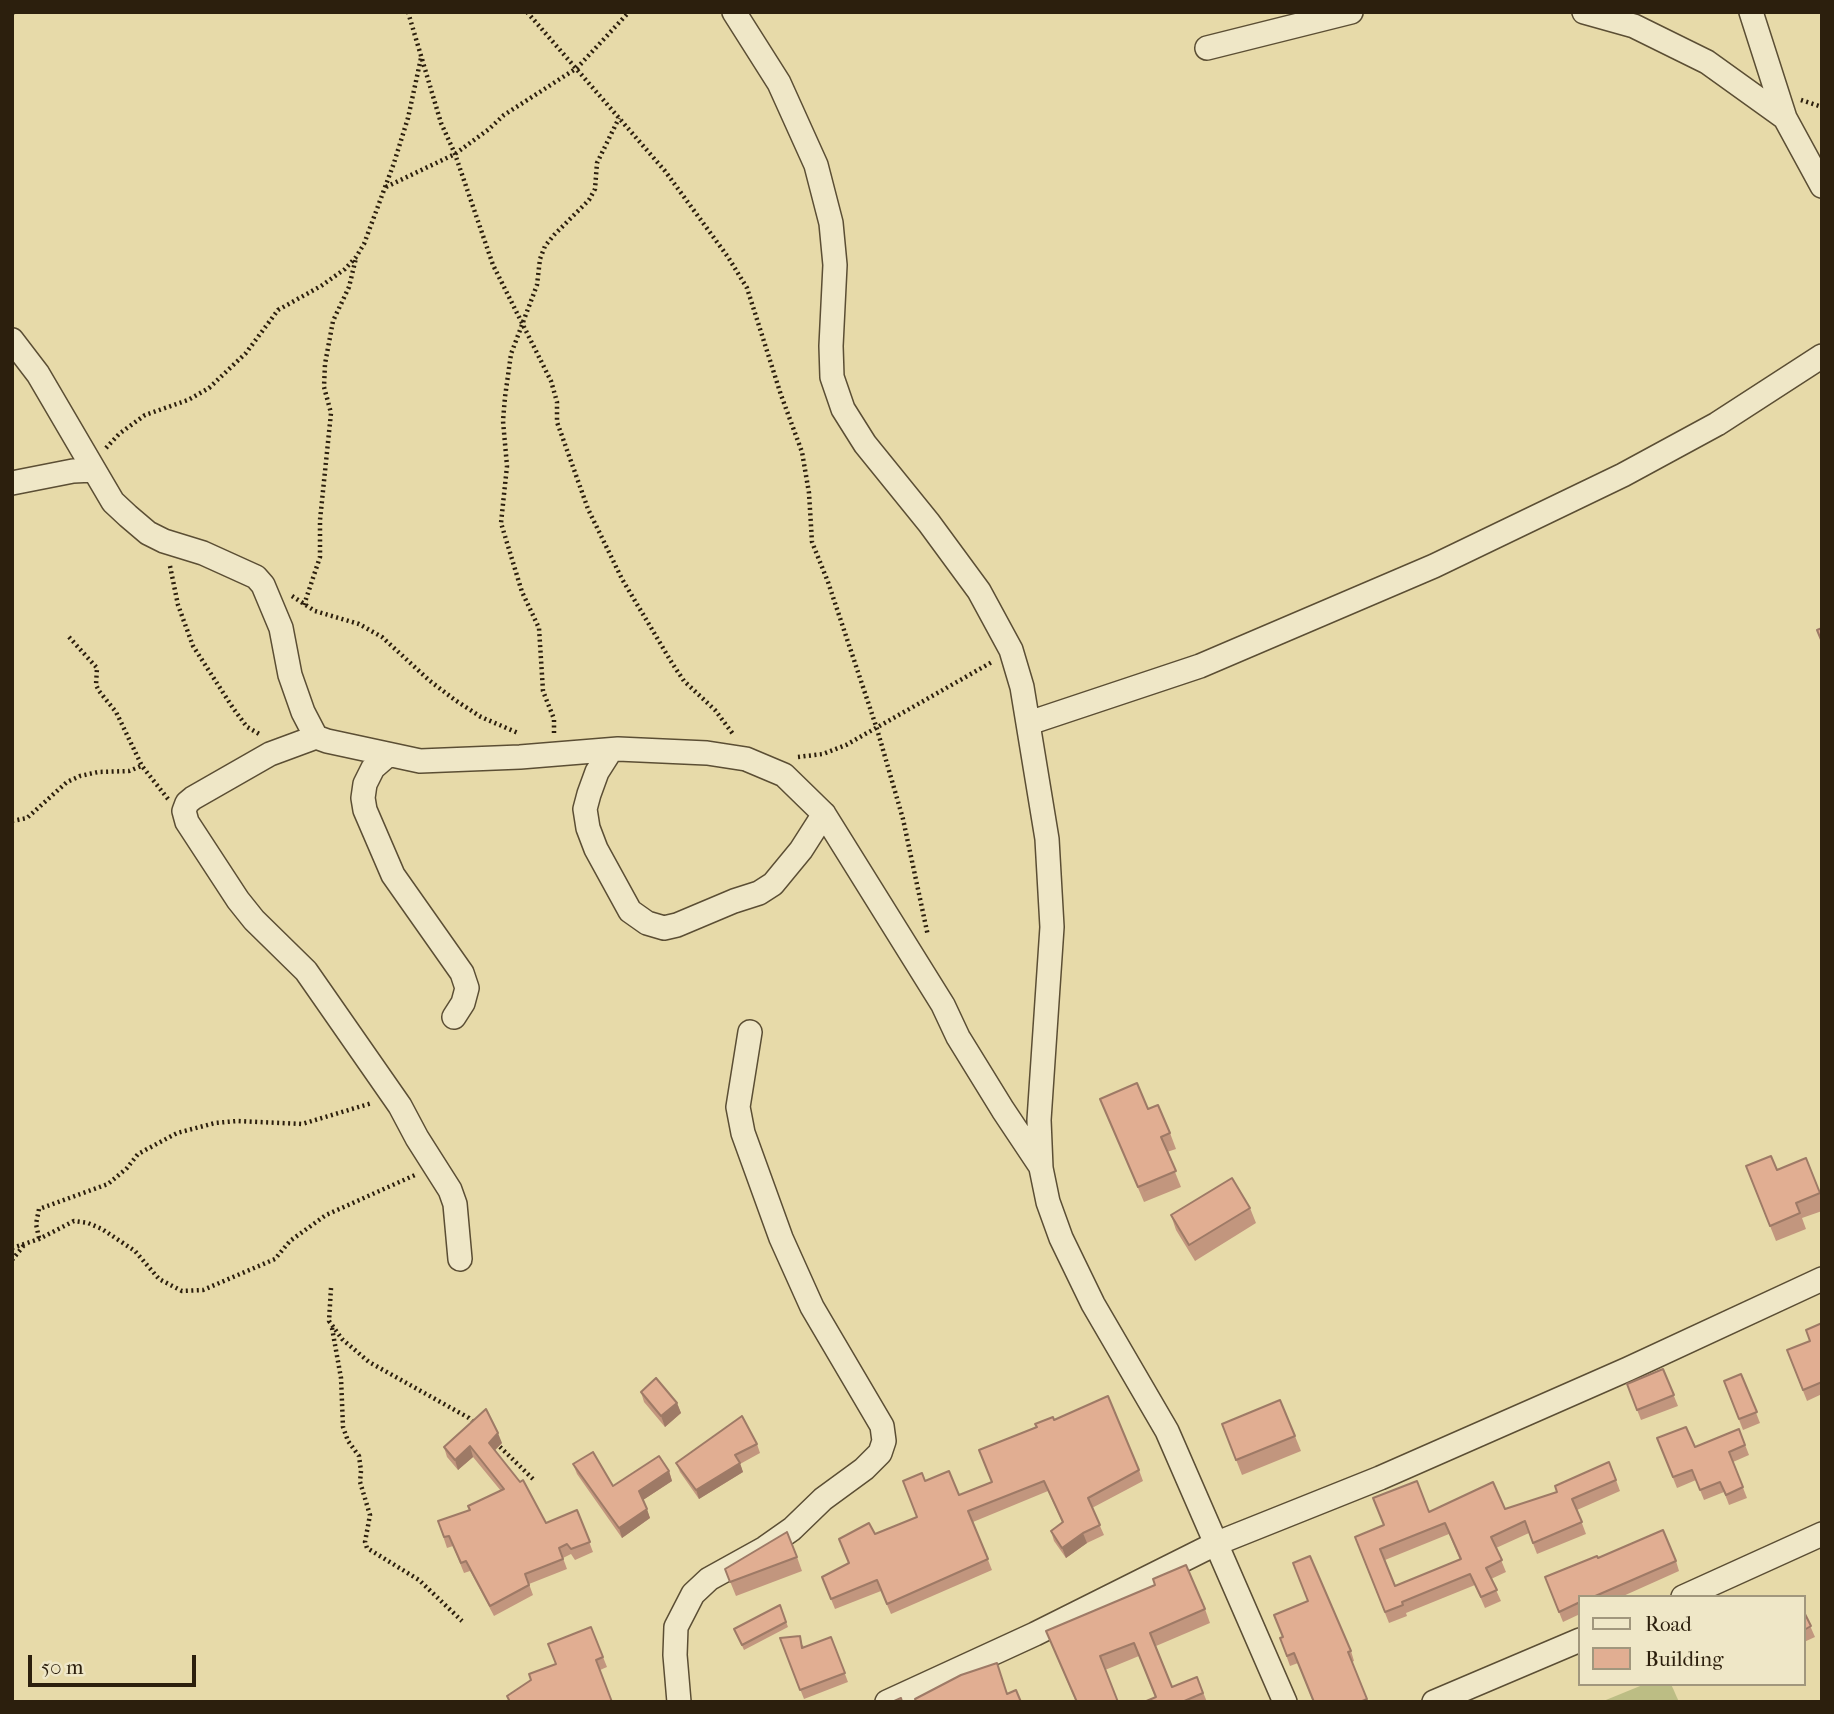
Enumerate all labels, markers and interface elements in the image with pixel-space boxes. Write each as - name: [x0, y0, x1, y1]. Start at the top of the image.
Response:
- legend: [1578, 1595, 1806, 1686]
- text: Road: [1645, 1612, 1692, 1636]
- scale bar: [32, 1640, 200, 1684]
- text: Building: [1645, 1647, 1723, 1671]
- text: 50 m: [41, 1655, 84, 1679]

